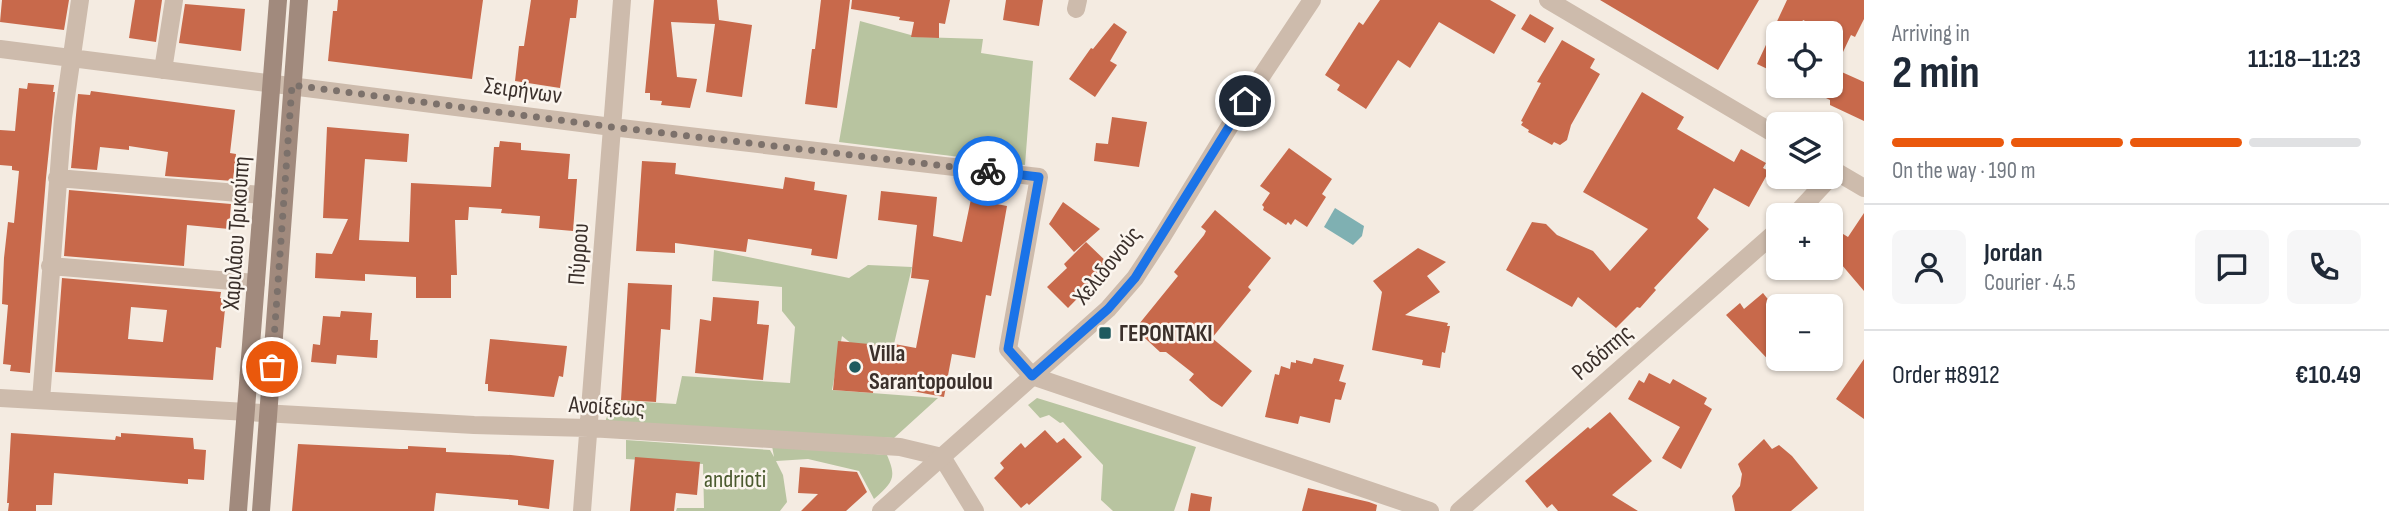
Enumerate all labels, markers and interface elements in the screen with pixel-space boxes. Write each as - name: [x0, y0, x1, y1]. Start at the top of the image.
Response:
- text: Arriving in: [1892, 20, 1970, 48]
- map controls: [1766, 21, 1843, 371]
- button: locate: [1766, 21, 1843, 98]
- text: 11:18–11:23: [2248, 44, 2361, 75]
- text: 2 min: [1892, 46, 1980, 101]
- street label: Σειρήνων: [482, 71, 564, 110]
- pin: [1215, 71, 1275, 131]
- icon: home: [1226, 82, 1264, 120]
- button: layers: [1766, 112, 1843, 189]
- courier: [953, 136, 1023, 206]
- icon: bike: [969, 152, 1007, 190]
- street label: Χαριλάου Τρικούπη: [217, 155, 256, 312]
- text: On the way · 190 m: [1892, 157, 2035, 185]
- button: +: [1766, 203, 1843, 280]
- street label: Χελιδονούς: [1066, 220, 1148, 311]
- street label: Πύρρου: [562, 222, 595, 286]
- button: person: [1892, 230, 1966, 304]
- button: chat: [2195, 230, 2269, 304]
- button: phone: [2287, 230, 2361, 304]
- text: Jordan: [1984, 238, 2042, 269]
- text: Courier · 4.5: [1984, 269, 2076, 297]
- button: −: [1766, 294, 1843, 371]
- street label: Ροδόπης: [1566, 318, 1639, 387]
- place label: ΓΕΡΟΝΤΑΚΙ: [1119, 319, 1213, 348]
- marker: ΓΕΡΟΝΤΑΚΙ: [1097, 325, 1113, 341]
- pin: [242, 337, 302, 397]
- place label: Villa Sarantopoulou: [869, 339, 993, 396]
- icon: bag: [253, 348, 291, 386]
- marker: Villa Sarantopoulou: [847, 359, 863, 375]
- text: Order #8912: [1892, 360, 2000, 391]
- text: €10.49: [2295, 360, 2361, 391]
- street label: Ανοίξεως: [567, 390, 646, 423]
- park label: andrioti: [704, 465, 766, 494]

